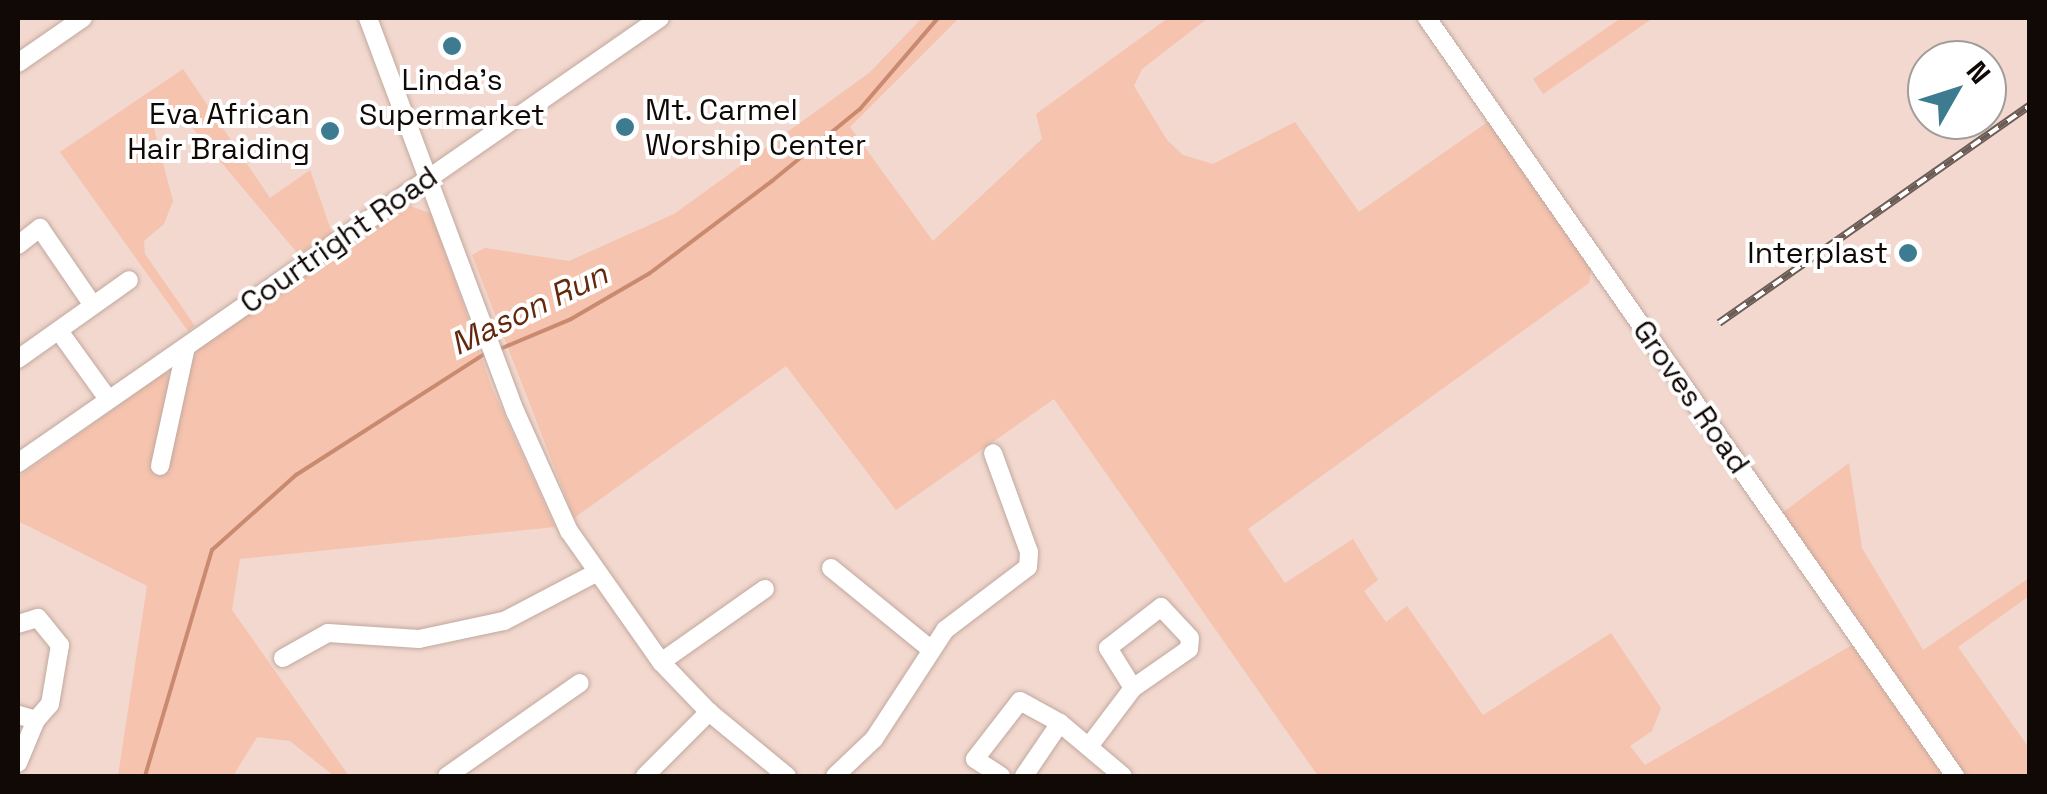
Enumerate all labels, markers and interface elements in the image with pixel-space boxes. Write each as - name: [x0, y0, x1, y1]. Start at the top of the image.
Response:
- marker: Linda's Supermarket: [441, 35, 463, 57]
- north arrow: [1907, 40, 2007, 140]
- text: N: [1959, 54, 1999, 91]
- place label: Linda's Supermarket: [359, 62, 545, 132]
- place label: Mt. Carmel Worship Center: [645, 92, 866, 162]
- place label: Eva African Hair Braiding: [127, 96, 310, 166]
- marker: Mt. Carmel Worship Center: [614, 116, 636, 138]
- marker: Eva African Hair Braiding: [319, 120, 341, 142]
- street label: Courtright Road: [234, 159, 444, 321]
- place label: Interplast: [1747, 235, 1888, 271]
- marker: Interplast: [1897, 242, 1919, 264]
- water label: Mason Run: [444, 255, 614, 363]
- street label: Groves Road: [1625, 313, 1757, 481]

